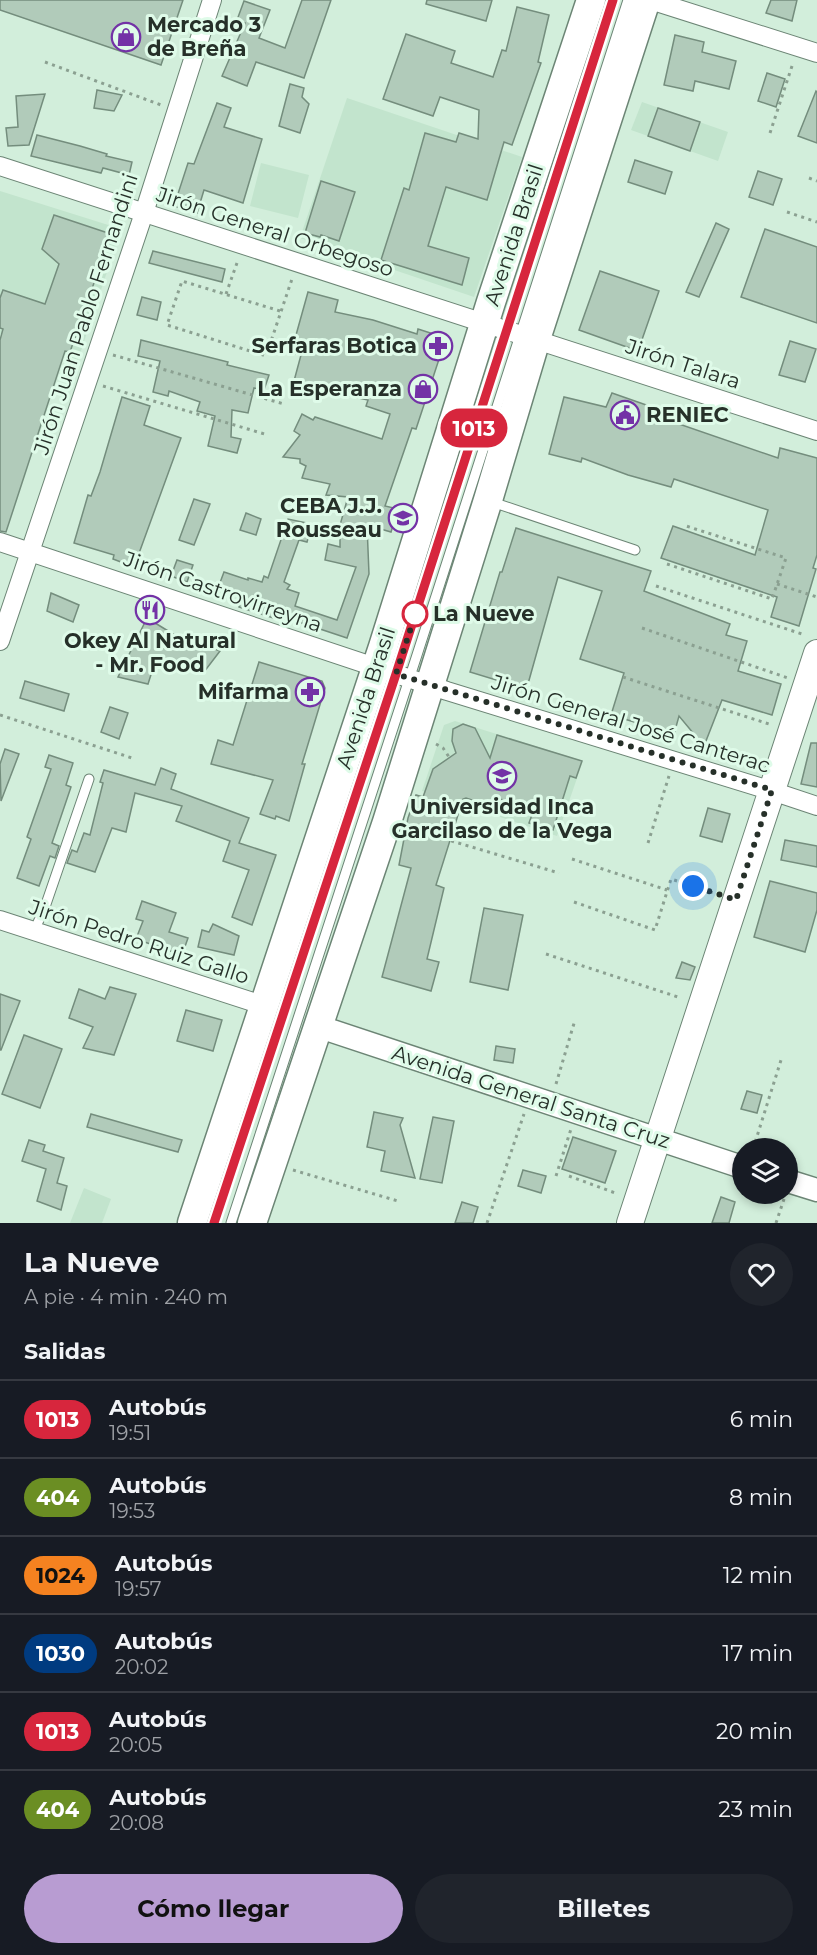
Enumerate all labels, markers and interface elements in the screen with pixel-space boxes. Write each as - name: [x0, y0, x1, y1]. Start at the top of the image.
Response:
- place label: Mercado 3 de Breña: [147, 12, 261, 61]
- shop icon: Mercado 3 de Breña: [110, 21, 142, 53]
- street label: Avenida Brasil: [479, 161, 548, 309]
- street label: Jirón Juan Pablo Fernandini: [28, 170, 143, 458]
- street label: Jirón General Orbegoso: [152, 181, 397, 282]
- pharmacy icon: Serfaras Botica: [422, 330, 454, 362]
- place label: Serfaras Botica: [252, 333, 417, 358]
- street label: Jirón Talara: [622, 333, 744, 394]
- shop icon: La Esperanza: [407, 373, 439, 405]
- place label: La Esperanza: [257, 376, 402, 401]
- public building icon: RENIEC: [609, 399, 641, 431]
- place label: RENIEC: [646, 402, 729, 427]
- line badge: 1013: [432, 408, 516, 448]
- text: 1013: [452, 416, 496, 441]
- place label: CEBA J.J. Rousseau: [276, 493, 382, 542]
- school or university icon: CEBA J.J. Rousseau: [387, 502, 419, 534]
- street label: Jirón Castrovirreyna: [120, 546, 326, 637]
- restaurant icon: Okey Al Natural - Mr. Food: [134, 594, 166, 626]
- marker: La Nueve: [402, 601, 428, 627]
- place label: La Nueve: [433, 601, 535, 626]
- street label: Avenida Brasil: [331, 624, 400, 772]
- place label: Okey Al Natural - Mr. Food: [64, 628, 236, 677]
- street label: Jirón General José Canterac: [488, 669, 774, 778]
- pharmacy icon: Mifarma: [294, 676, 326, 708]
- place label: Mifarma: [198, 679, 289, 704]
- school or university icon: Universidad Inca Garcilaso de la Vega: [486, 760, 518, 792]
- place label: Universidad Inca Garcilaso de la Vega: [391, 794, 613, 843]
- your location: [678, 871, 708, 901]
- street label: Jirón Pedro Ruiz Gallo: [25, 894, 252, 989]
- street label: Avenida General Santa Cruz: [389, 1040, 673, 1153]
- map controls: [732, 1138, 798, 1204]
- button: layers: [732, 1138, 798, 1204]
- button: heart: [730, 1243, 793, 1306]
- text: La Nueve: [24, 1245, 159, 1279]
- text: A pie · 4 min · 240 m: [24, 1285, 228, 1309]
- text: Salidas: [24, 1338, 105, 1365]
- text: Autobús: [109, 1394, 206, 1421]
- text: 6 min: [730, 1406, 793, 1433]
- text: 1013: [36, 1407, 79, 1432]
- text: 19:51: [109, 1421, 151, 1445]
- text: Autobús: [109, 1472, 207, 1499]
- text: 8 min: [729, 1484, 793, 1511]
- text: 404: [36, 1485, 79, 1510]
- text: 19:53: [109, 1499, 155, 1523]
- text: Autobús: [115, 1550, 212, 1577]
- text: 12 min: [723, 1562, 793, 1589]
- text: 1024: [36, 1563, 85, 1588]
- text: 19:57: [115, 1577, 162, 1601]
- text: Autobús: [115, 1628, 212, 1655]
- text: 17 min: [722, 1640, 793, 1667]
- text: 1030: [36, 1641, 85, 1666]
- text: 20:02: [115, 1655, 168, 1679]
- text: Autobús: [109, 1706, 206, 1733]
- text: 20 min: [716, 1718, 793, 1745]
- text: 1013: [36, 1719, 79, 1744]
- text: 20:05: [109, 1733, 162, 1757]
- text: Autobús: [109, 1784, 207, 1811]
- text: 23 min: [718, 1796, 793, 1823]
- text: 404: [36, 1797, 79, 1822]
- text: 20:08: [109, 1811, 164, 1835]
- button: Cómo llegar: [24, 1874, 403, 1943]
- button: Billetes: [415, 1874, 793, 1943]

